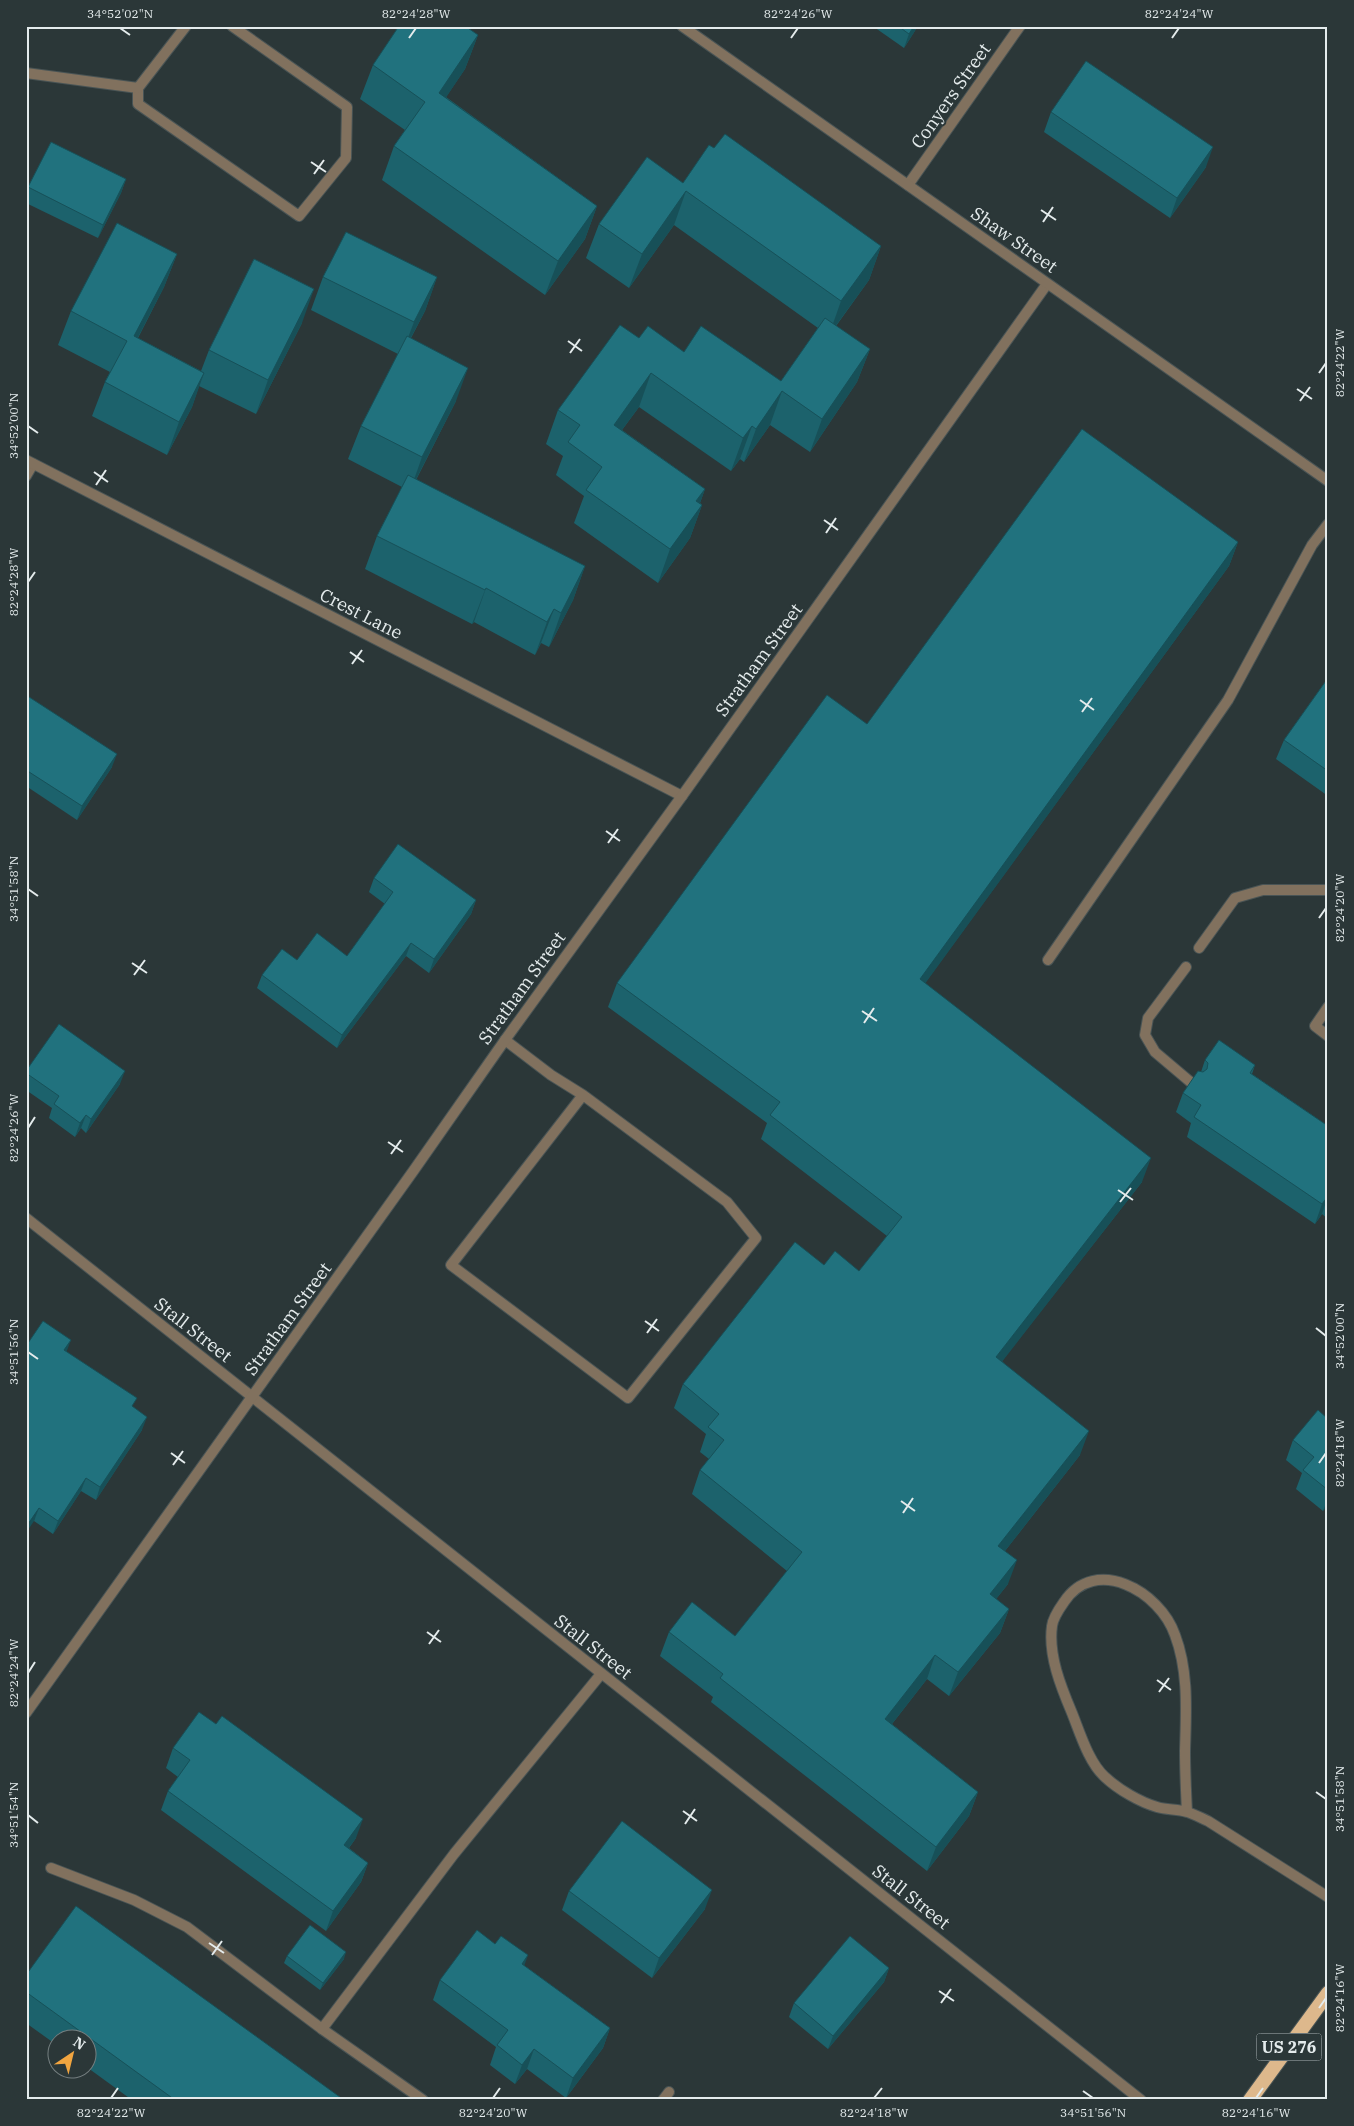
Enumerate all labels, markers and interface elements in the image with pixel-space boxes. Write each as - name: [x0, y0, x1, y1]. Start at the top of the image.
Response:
- text: 34°52'02"N: [87, 6, 153, 21]
- text: 82°24'28"W: [382, 6, 451, 21]
- text: 82°24'26"W: [764, 6, 833, 21]
- text: 82°24'24"W: [1145, 6, 1214, 21]
- street label: Conyers Street: [906, 39, 995, 153]
- street label: Shaw Street: [967, 201, 1062, 278]
- text: 82°24'22"W: [1332, 328, 1347, 397]
- text: 34°52'00"N: [6, 393, 21, 459]
- text: 82°24'28"W: [6, 547, 21, 616]
- street label: Crest Lane: [316, 583, 407, 644]
- street label: Stratham Street: [710, 599, 807, 721]
- text: 34°51'58"N: [6, 856, 21, 922]
- text: 82°24'20"W: [1332, 873, 1347, 942]
- street label: Stratham Street: [473, 927, 570, 1049]
- text: 82°24'26"W: [6, 1093, 21, 1162]
- street label: Stratham Street: [239, 1258, 336, 1380]
- street label: Stall Street: [150, 1292, 237, 1367]
- text: 34°52'00"N: [1332, 1303, 1347, 1369]
- text: 34°51'56"N: [6, 1319, 21, 1385]
- text: 82°24'18"W: [1332, 1418, 1347, 1487]
- street label: Stall Street: [550, 1609, 637, 1684]
- text: 82°24'24"W: [6, 1638, 21, 1707]
- text: 34°51'58"N: [1332, 1766, 1347, 1832]
- text: 34°51'54"N: [6, 1782, 21, 1848]
- street label: Stall Street: [868, 1859, 955, 1934]
- text: 82°24'16"W: [1332, 1963, 1347, 2032]
- north arrow: [48, 2028, 98, 2078]
- text: N: [70, 2033, 89, 2054]
- road number: US 276: [1256, 2034, 1322, 2060]
- text: 82°24'22"W: [77, 2105, 146, 2120]
- text: 82°24'20"W: [459, 2105, 528, 2120]
- text: 82°24'18"W: [840, 2105, 909, 2120]
- text: 34°51'56"N: [1060, 2105, 1126, 2120]
- text: 82°24'16"W: [1222, 2105, 1291, 2120]

